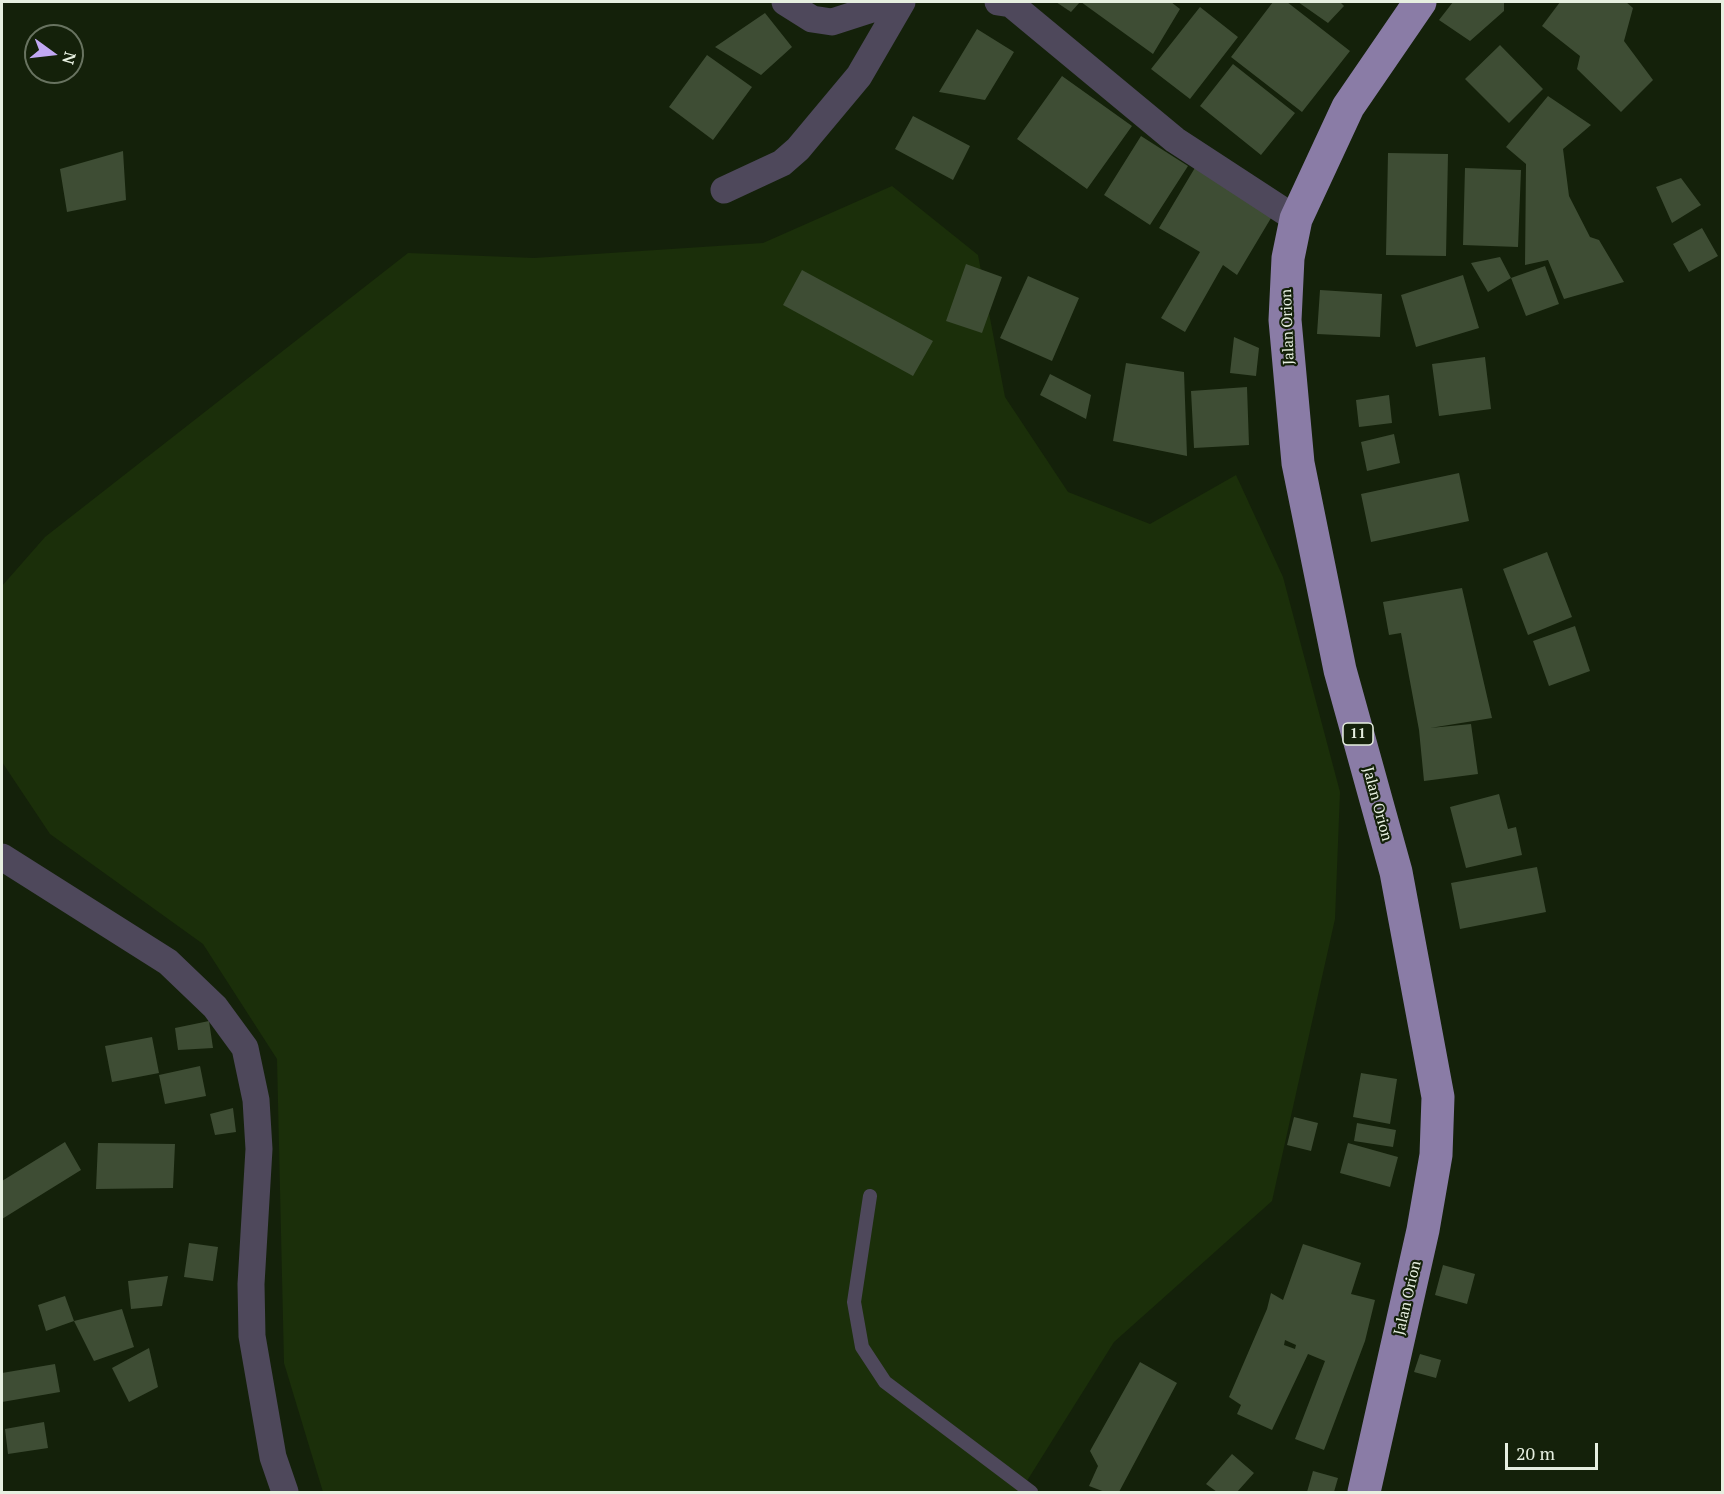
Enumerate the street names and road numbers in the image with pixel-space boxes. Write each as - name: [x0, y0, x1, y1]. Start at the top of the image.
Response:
- street label: Jalan Orion: [1278, 289, 1298, 365]
- road number: 11: [1343, 723, 1373, 745]
- street label: Jalan Orion: [1358, 765, 1396, 843]
- street label: Jalan Orion: [1391, 1259, 1425, 1337]

